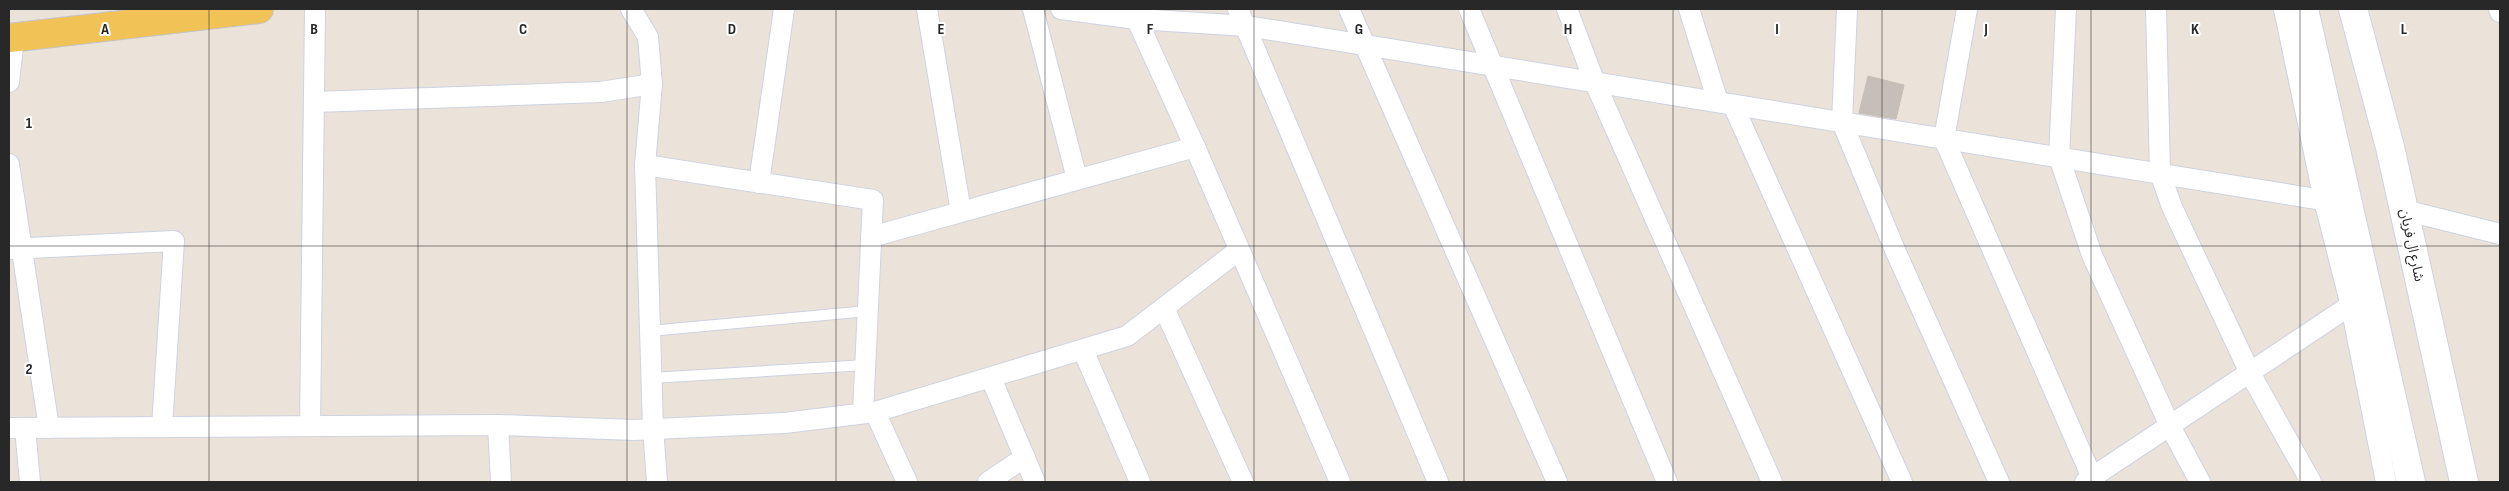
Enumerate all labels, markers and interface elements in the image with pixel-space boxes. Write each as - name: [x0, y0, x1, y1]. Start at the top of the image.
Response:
- text: A: [100, 20, 109, 39]
- text: B: [310, 20, 318, 39]
- text: C: [519, 20, 527, 39]
- text: D: [728, 20, 736, 39]
- text: E: [938, 20, 945, 39]
- text: F: [1147, 20, 1154, 39]
- text: G: [1355, 20, 1363, 39]
- text: H: [1564, 20, 1572, 39]
- text: I: [1775, 20, 1779, 39]
- text: J: [1983, 20, 1988, 39]
- text: K: [2191, 20, 2199, 39]
- text: L: [2401, 20, 2408, 39]
- text: 1: [26, 114, 33, 133]
- street label: شارع ال فريان: [2394, 207, 2428, 283]
- text: 2: [25, 360, 33, 379]

